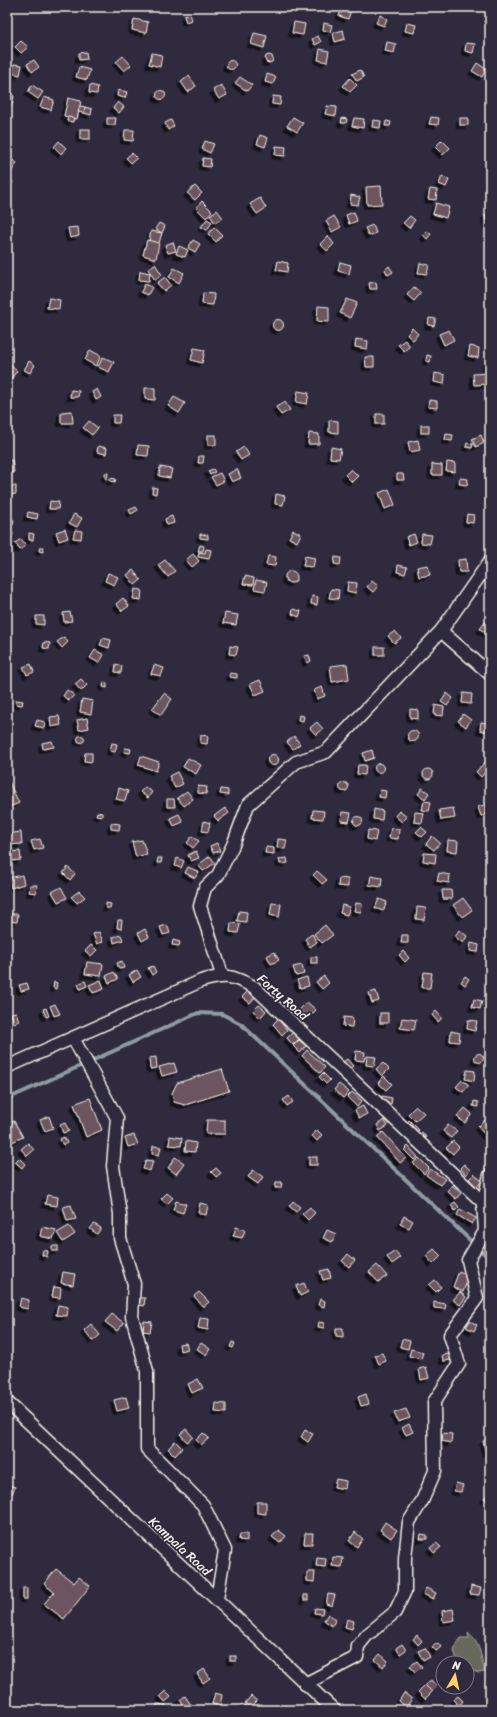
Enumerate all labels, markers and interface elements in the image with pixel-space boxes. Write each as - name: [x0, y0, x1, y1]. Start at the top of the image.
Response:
- street label: Forty Road: [252, 968, 315, 1027]
- street label: Kampala Road: [143, 1511, 218, 1582]
- north arrow: [435, 1655, 475, 1695]
- text: N: [450, 1655, 462, 1676]

